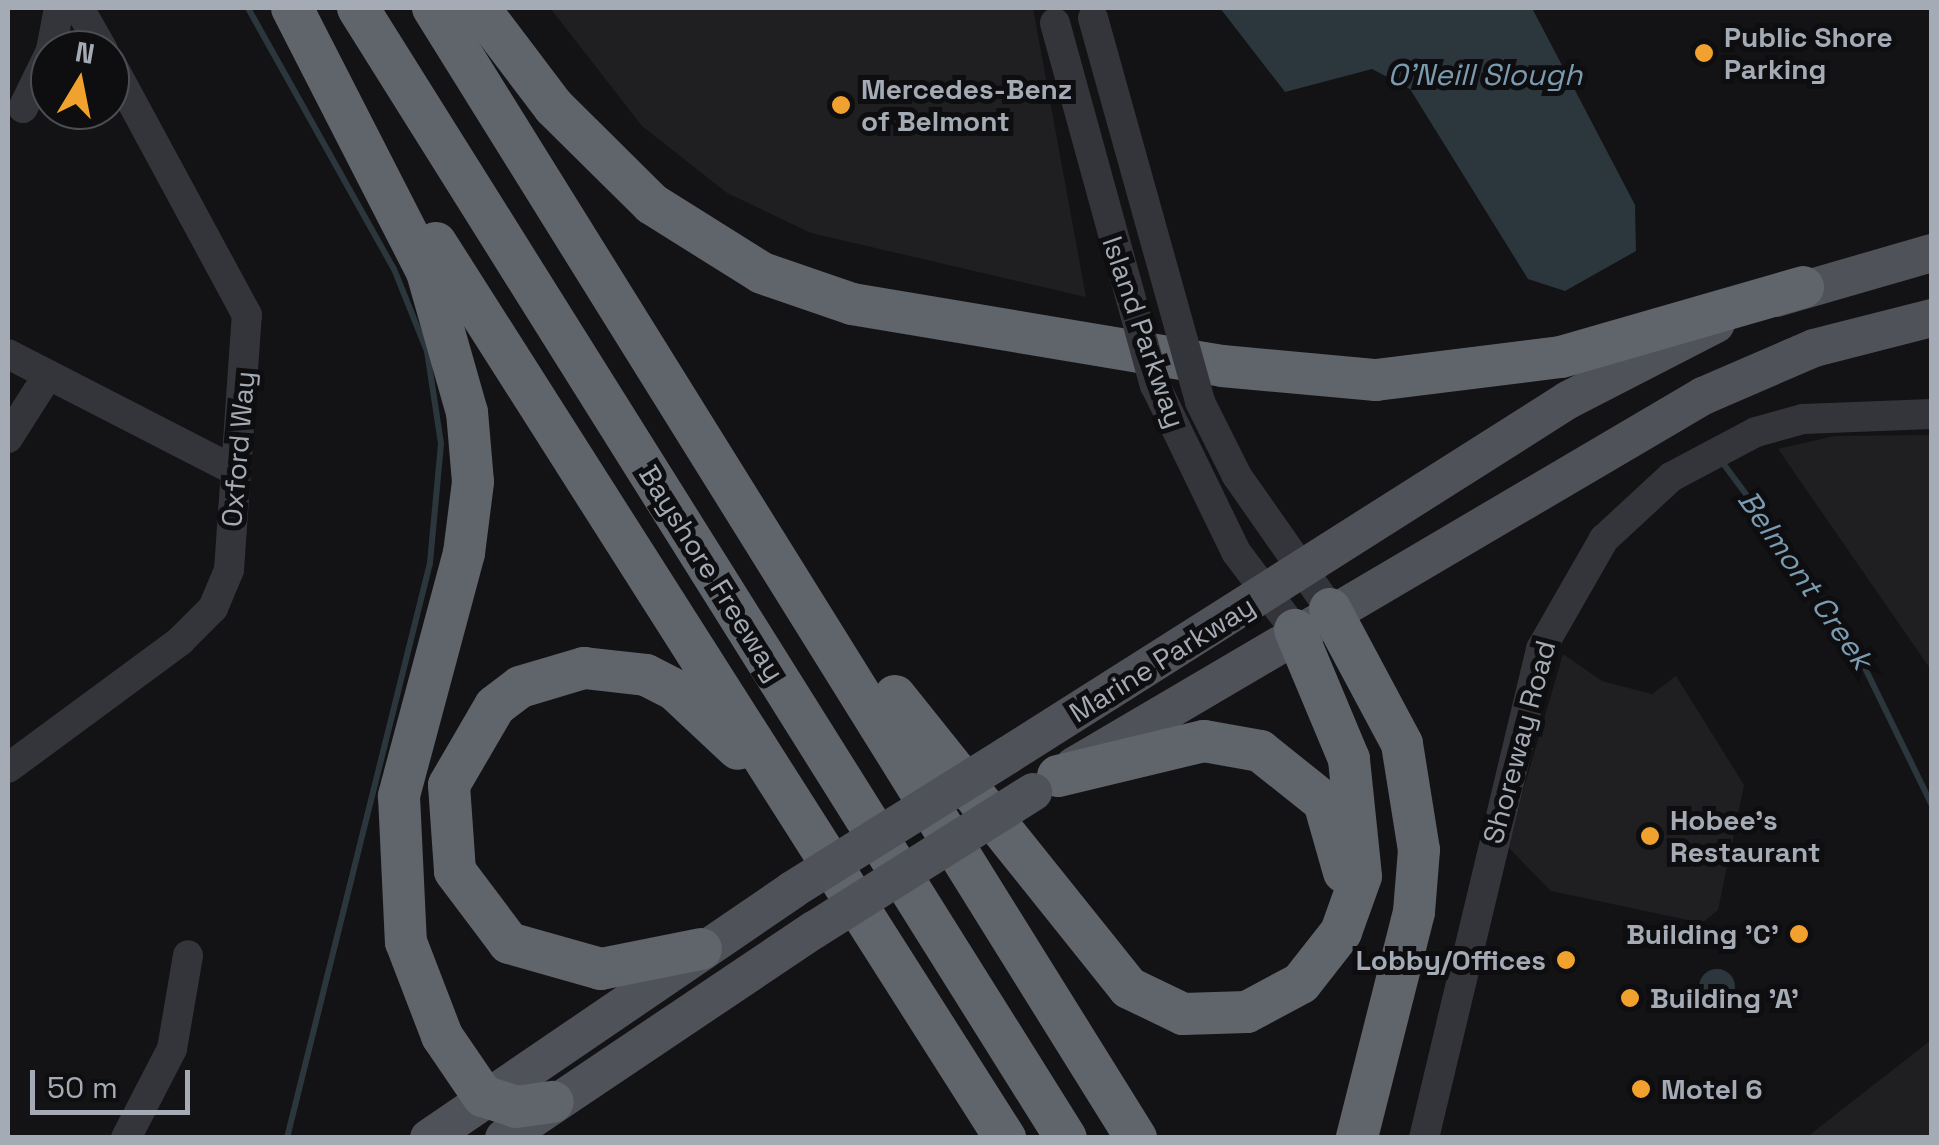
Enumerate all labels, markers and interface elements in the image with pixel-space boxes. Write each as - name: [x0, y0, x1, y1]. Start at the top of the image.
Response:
- place label: Public Shore Parking: [1724, 20, 1893, 86]
- north arrow: [30, 30, 130, 130]
- text: N: [72, 33, 97, 72]
- marker: Public Shore Parking: [1693, 42, 1715, 64]
- water label: O'Neill Slough: [1387, 57, 1583, 93]
- place label: Mercedes-Benz of Belmont: [861, 72, 1072, 138]
- marker: Mercedes-Benz of Belmont: [830, 94, 852, 116]
- street label: Island Parkway: [1096, 232, 1192, 432]
- street label: Oxford Way: [214, 369, 262, 529]
- street label: Bayshore Freeway: [632, 459, 792, 687]
- water label: Belmont Creek: [1730, 483, 1880, 677]
- street label: Marine Parkway: [1063, 589, 1261, 729]
- street label: Shoreway Road: [1476, 637, 1562, 847]
- place label: Hobee's Restaurant: [1670, 803, 1821, 869]
- marker: Hobee's Restaurant: [1639, 825, 1661, 847]
- place label: Building 'C': [1626, 917, 1779, 951]
- marker: Building 'C': [1788, 923, 1810, 945]
- place label: Lobby/Offices: [1356, 943, 1546, 977]
- marker: Lobby/Offices: [1555, 949, 1577, 971]
- place label: Building 'A': [1650, 981, 1799, 1015]
- marker: Building 'A': [1619, 987, 1641, 1009]
- scale bar: [35, 1050, 195, 1112]
- text: 50 m: [47, 1068, 118, 1107]
- place label: Motel 6: [1661, 1072, 1763, 1106]
- marker: Motel 6: [1630, 1078, 1652, 1100]

